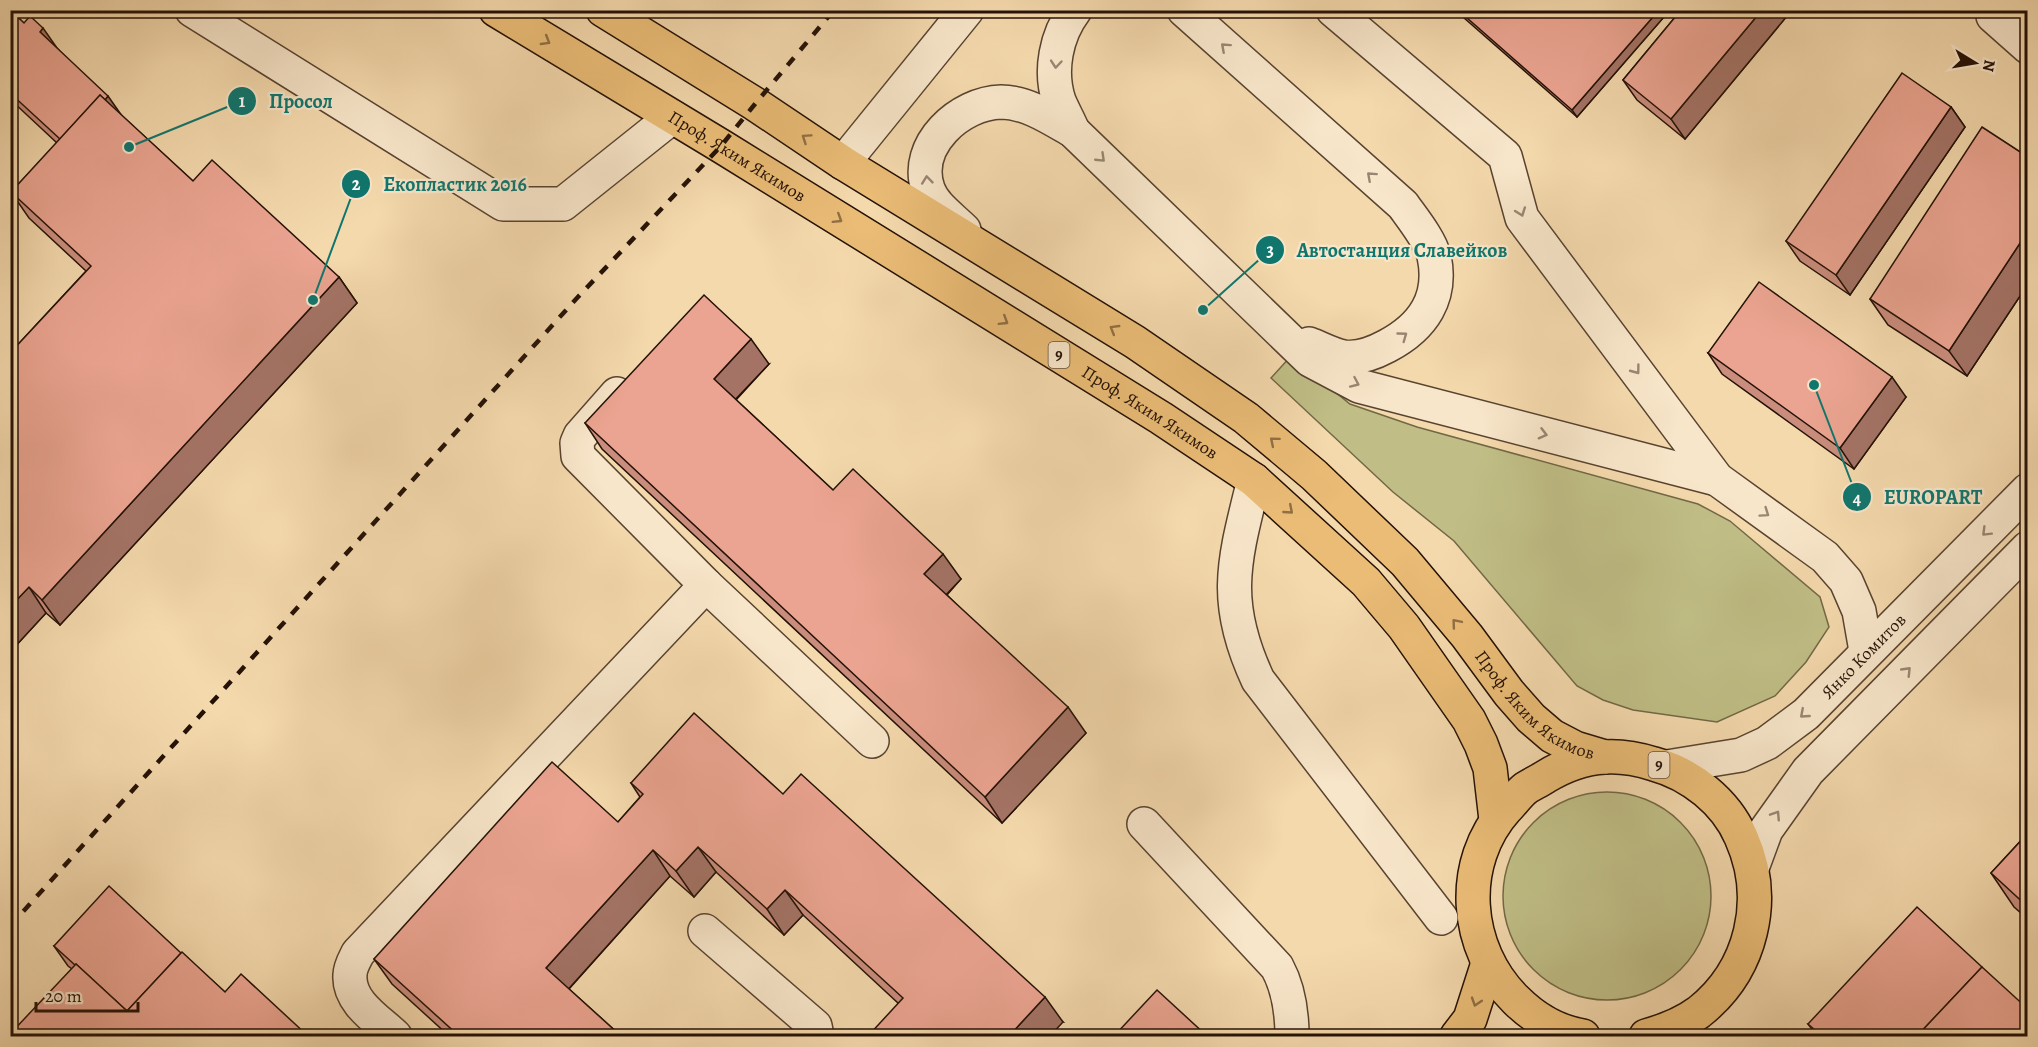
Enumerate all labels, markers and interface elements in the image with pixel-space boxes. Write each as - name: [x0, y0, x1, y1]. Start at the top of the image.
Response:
- one-way arrow: [540, 33, 550, 45]
- north arrow: [1945, 33, 2005, 93]
- one-way arrow: [1221, 43, 1232, 54]
- text: N: [1977, 58, 2001, 74]
- one-way arrow: [1050, 60, 1063, 69]
- callout: Просол: [227, 82, 345, 120]
- text: Просол: [269, 88, 333, 115]
- text: 1: [239, 89, 246, 113]
- street label: Проф. Яким Якимов: [664, 105, 810, 208]
- one-way arrow: [802, 134, 813, 145]
- one-way arrow: [1093, 150, 1104, 161]
- callout: Екопластик 2016: [341, 165, 538, 203]
- text: Екопластик 2016: [383, 171, 527, 198]
- text: 2: [352, 172, 361, 196]
- one-way arrow: [1367, 172, 1377, 183]
- one-way arrow: [921, 175, 934, 184]
- one-way arrow: [1514, 207, 1527, 217]
- one-way arrow: [832, 211, 842, 223]
- callout: Автостанция Славейков: [1255, 231, 1519, 269]
- text: Автостанция Славейков: [1296, 237, 1507, 264]
- text: 3: [1266, 238, 1274, 262]
- one-way arrow: [998, 314, 1008, 326]
- one-way arrow: [1110, 325, 1120, 336]
- one-way arrow: [1397, 332, 1408, 343]
- road number: 9: [1048, 342, 1070, 368]
- street label: Проф. Яким Якимов: [1077, 360, 1223, 465]
- one-way arrow: [1628, 363, 1639, 374]
- one-way arrow: [1349, 376, 1360, 388]
- one-way arrow: [1538, 427, 1548, 440]
- one-way arrow: [1270, 437, 1281, 448]
- callout: EUROPART: [1842, 478, 1995, 516]
- text: EUROPART: [1884, 484, 1983, 511]
- text: 4: [1853, 486, 1862, 510]
- one-way arrow: [1282, 503, 1292, 514]
- one-way arrow: [1758, 505, 1769, 516]
- one-way arrow: [1982, 525, 1993, 535]
- street label: Янко Комитов: [1816, 608, 1911, 704]
- one-way arrow: [1452, 619, 1463, 630]
- street label: Проф. Яким Якимов: [1470, 645, 1598, 765]
- one-way arrow: [1900, 668, 1911, 679]
- one-way arrow: [1800, 707, 1811, 718]
- road number: 9: [1648, 752, 1670, 778]
- one-way arrow: [1769, 811, 1780, 822]
- scale bar: [36, 975, 138, 1013]
- text: 20 m: [45, 984, 82, 1008]
- one-way arrow: [1470, 996, 1483, 1007]

